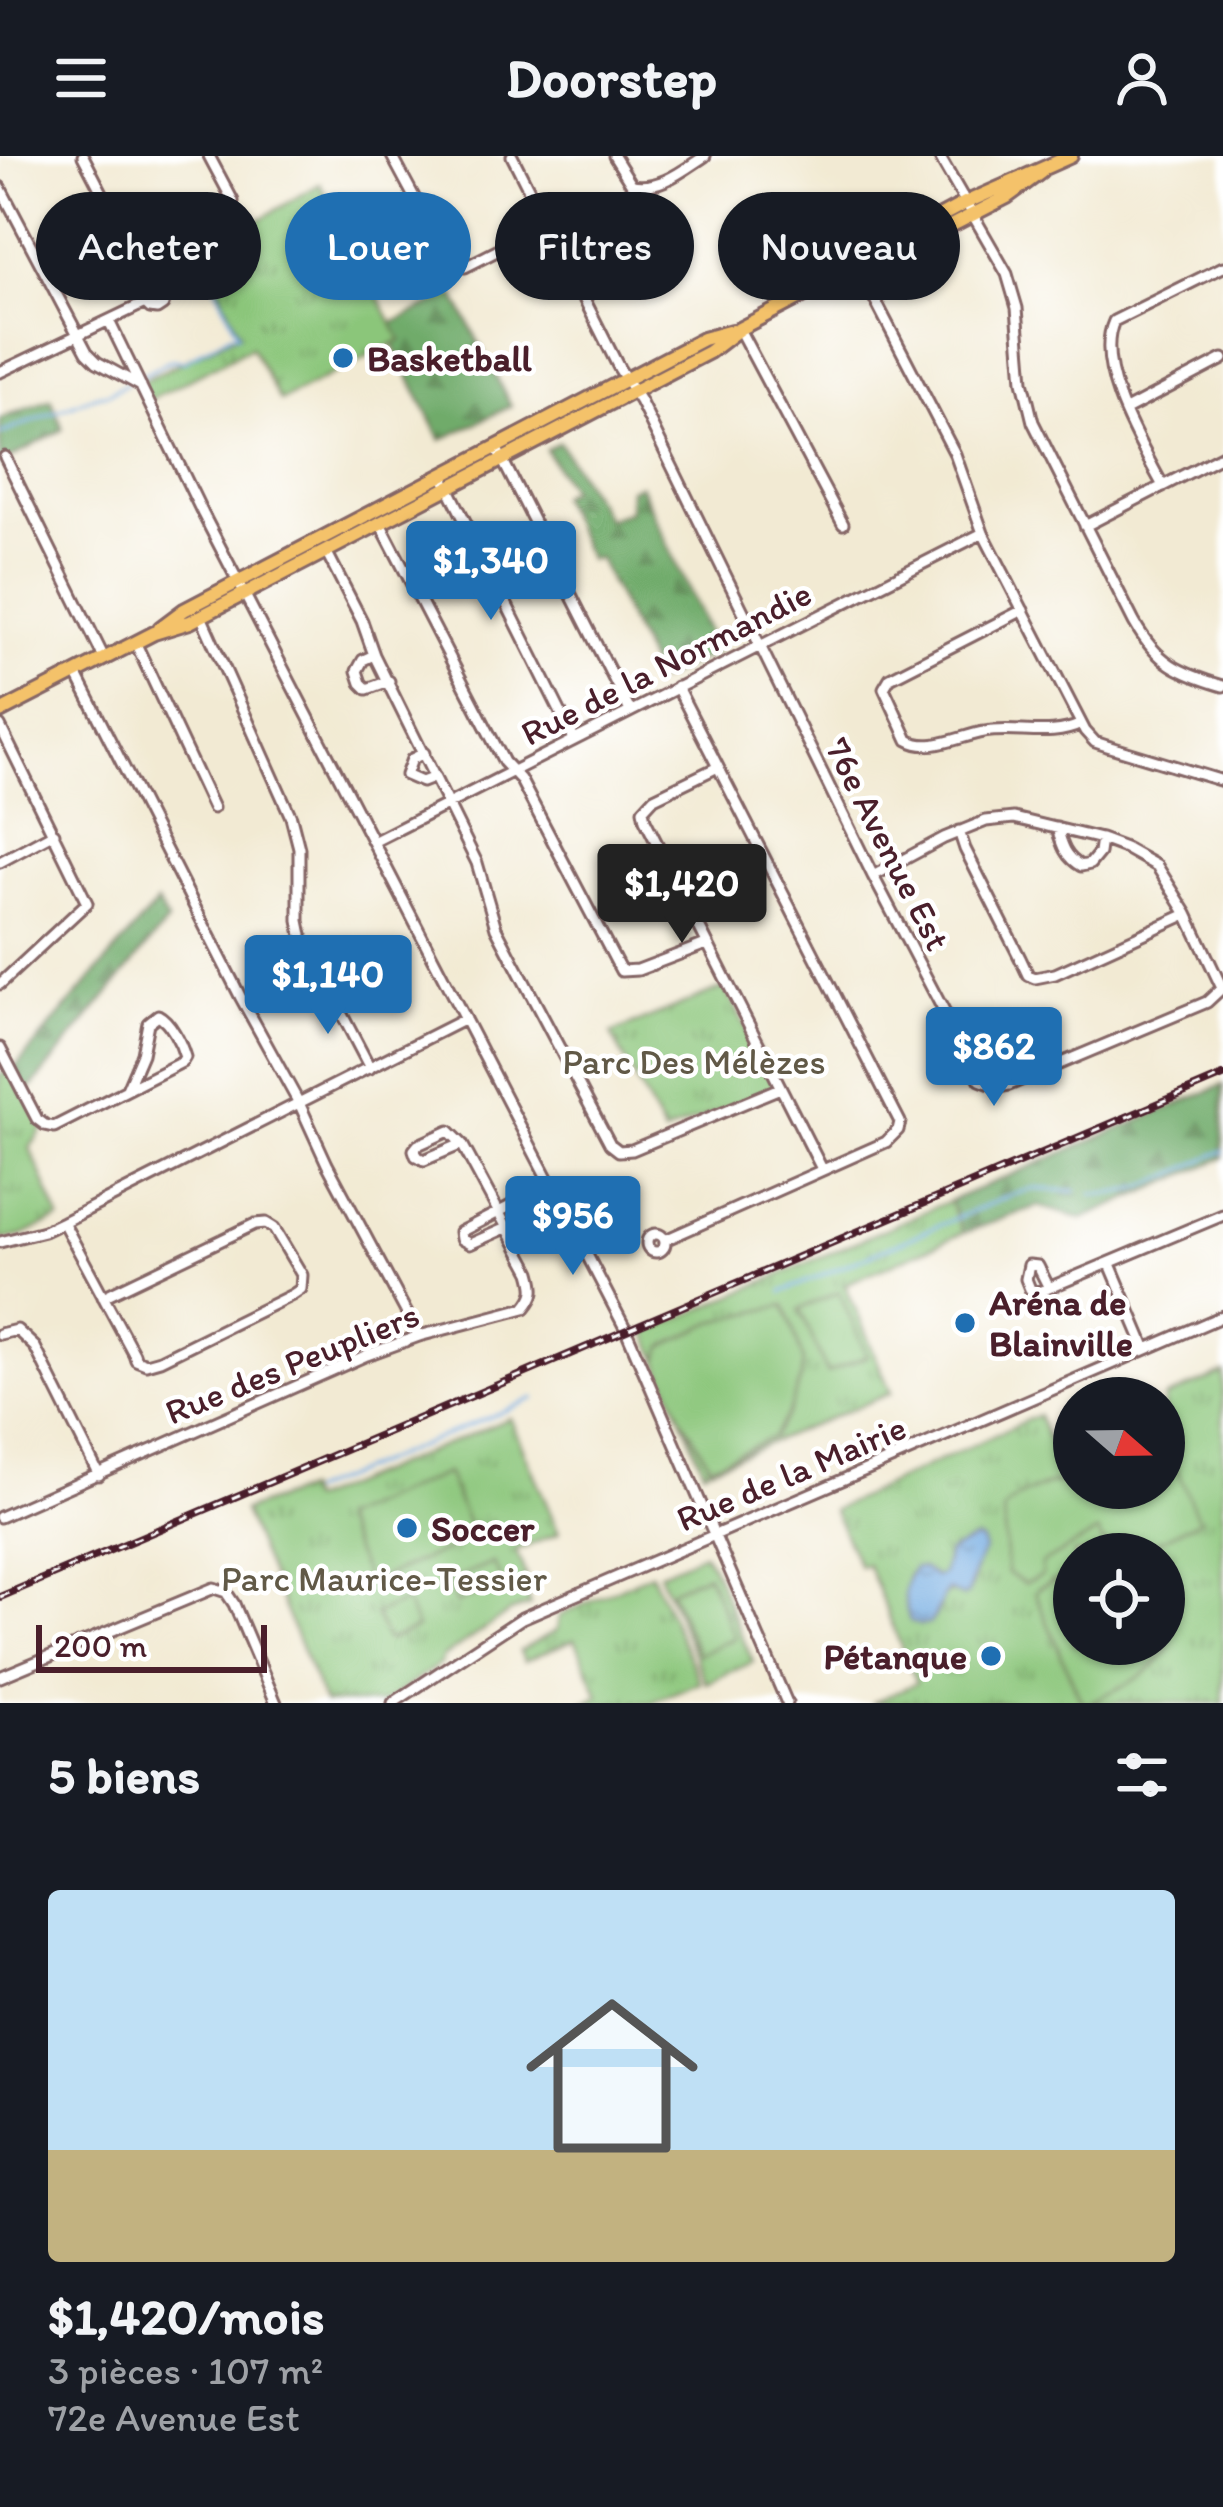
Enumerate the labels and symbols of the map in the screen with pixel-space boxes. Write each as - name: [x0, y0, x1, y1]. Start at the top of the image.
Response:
- place label: Basketball: [367, 337, 533, 380]
- marker: Basketball: [330, 345, 356, 371]
- pin: $1,340: [393, 521, 589, 623]
- street label: Rue de la Normandie: [514, 571, 818, 755]
- street label: 76e Avenue Est: [816, 731, 960, 957]
- pin: $1,420: [584, 844, 780, 946]
- pin: $1,140: [230, 935, 426, 1037]
- pin: $862: [923, 1007, 1065, 1109]
- park label: Parc Des Mélèzes: [562, 1040, 826, 1083]
- pin: $956: [502, 1176, 644, 1278]
- place label: Aréna de Blainville: [989, 1281, 1133, 1365]
- street label: Rue des Peupliers: [159, 1293, 425, 1433]
- marker: Aréna de Blainville: [952, 1310, 978, 1336]
- north arrow: [1053, 1377, 1185, 1509]
- street label: Rue de la Mairie: [670, 1405, 912, 1541]
- place label: Soccer: [431, 1507, 535, 1550]
- marker: Soccer: [394, 1515, 420, 1541]
- park label: Parc Maurice-Tessier: [221, 1557, 548, 1600]
- scale bar: [36, 1619, 267, 1672]
- place label: Pétanque: [823, 1635, 967, 1678]
- marker: Pétanque: [978, 1643, 1004, 1669]

